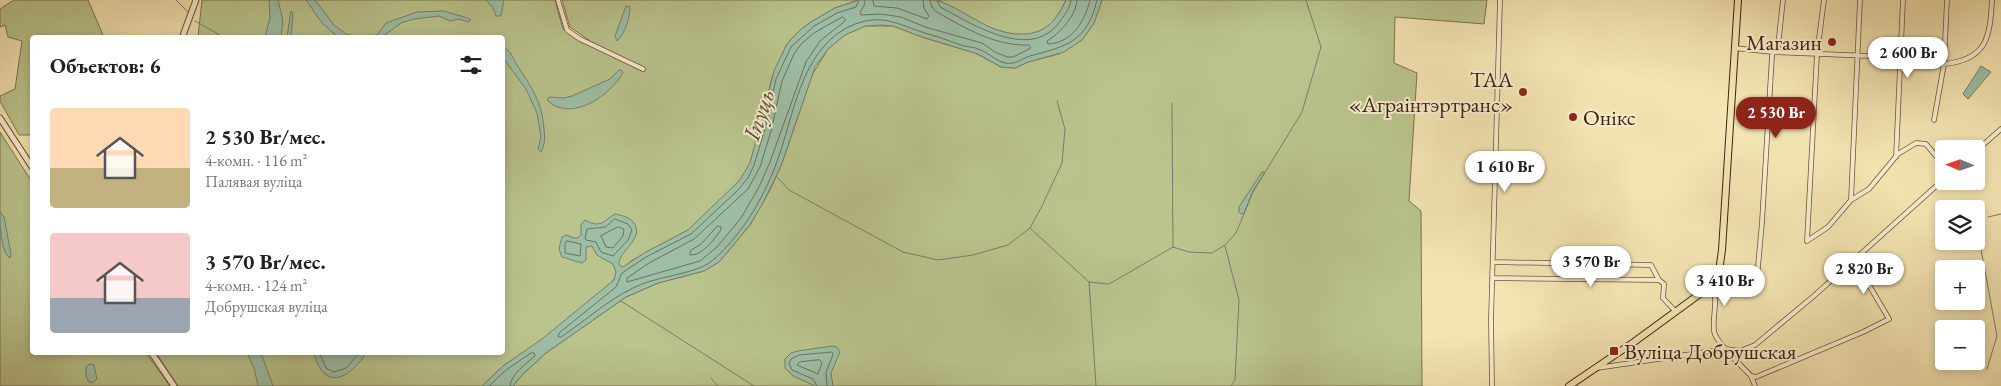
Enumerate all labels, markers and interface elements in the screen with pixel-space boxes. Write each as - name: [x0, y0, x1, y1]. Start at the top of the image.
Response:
- place label: Магазин: [1746, 28, 1822, 57]
- marker: Магазин: [1826, 36, 1838, 48]
- pin: 2 600 Br: [1856, 36, 1960, 79]
- text: 2 600 Br: [1879, 42, 1937, 63]
- icon: filters: [457, 51, 485, 79]
- text: Объектов: 6: [50, 52, 161, 79]
- place label: ТАА «Аграінтэртранс»: [1349, 65, 1514, 119]
- water label: Іпуць: [735, 85, 782, 146]
- marker: ТАА «Аграінтэртранс»: [1517, 86, 1529, 98]
- pin: 2 530 Br: [1724, 96, 1828, 139]
- text: 2 530 Br: [1747, 102, 1805, 123]
- place label: Онікс: [1583, 103, 1636, 132]
- marker: Онікс: [1567, 111, 1579, 123]
- text: 2 530 Br/мес.: [205, 123, 326, 150]
- icon: home: [90, 128, 150, 188]
- north arrow: [1935, 140, 1985, 190]
- map controls: [1935, 140, 1985, 370]
- text: 4-комн. · 116 m²: [205, 150, 307, 171]
- pin: 1 610 Br: [1453, 150, 1557, 193]
- text: 1 610 Br: [1476, 156, 1534, 177]
- text: Палявая вуліца: [205, 171, 302, 192]
- button: layers: [1935, 200, 1985, 250]
- pin: 3 570 Br: [1539, 246, 1643, 288]
- text: 3 570 Br/мес.: [205, 248, 326, 275]
- text: 3 570 Br: [1562, 251, 1620, 272]
- pin: 2 820 Br: [1812, 252, 1916, 295]
- icon: home: [90, 253, 150, 313]
- text: 2 820 Br: [1835, 258, 1893, 279]
- button: +: [1935, 260, 1985, 310]
- pin: 3 410 Br: [1673, 264, 1777, 307]
- text: 3 410 Br: [1696, 270, 1754, 291]
- text: 4-комн. · 124 m²: [205, 275, 307, 296]
- text: Добрушская вуліца: [205, 296, 328, 317]
- button: −: [1935, 320, 1985, 370]
- place label: Вуліца Добрушская: [1624, 337, 1797, 366]
- marker: Вуліца Добрушская: [1608, 345, 1620, 357]

